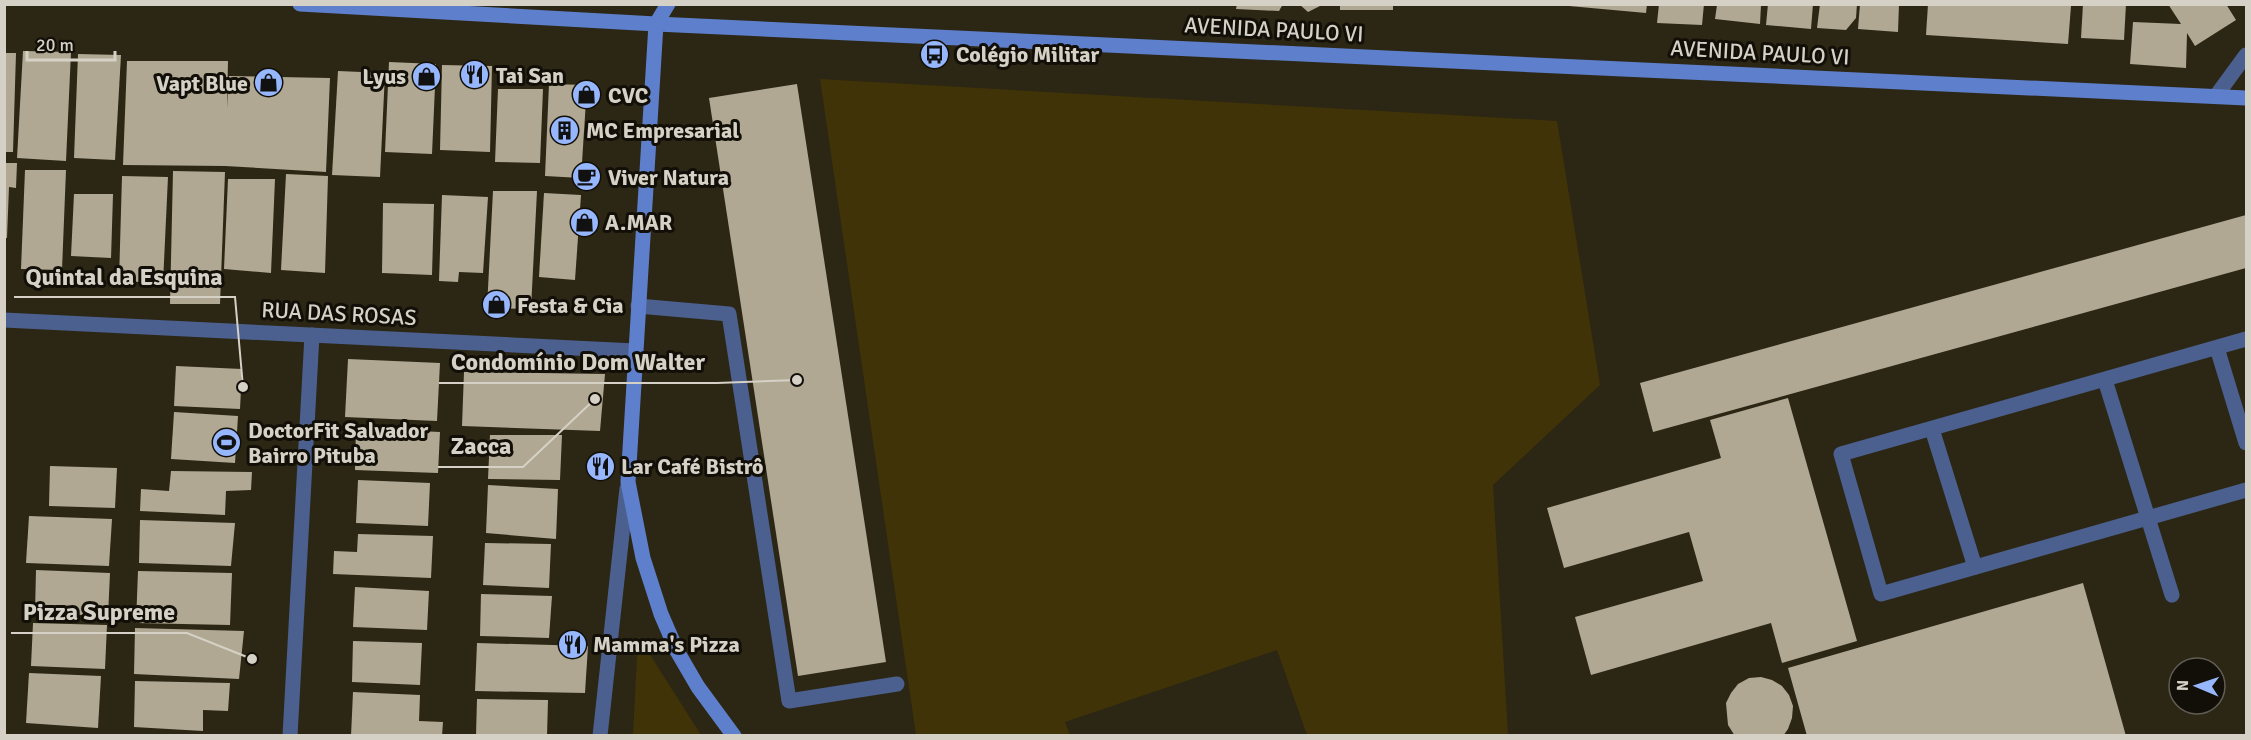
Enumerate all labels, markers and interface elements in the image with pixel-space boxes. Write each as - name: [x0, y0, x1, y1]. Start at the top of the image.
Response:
- street label: AVENIDA PAULO VI: [1184, 11, 1364, 48]
- scale bar: [27, 24, 116, 62]
- text: 20 m: [36, 34, 74, 56]
- street label: AVENIDA PAULO VI: [1670, 34, 1850, 71]
- bus stop icon: Colégio Militar: [919, 38, 951, 70]
- place label: Colégio Militar: [956, 41, 1099, 68]
- restaurant icon: Tai San: [459, 59, 491, 91]
- shop icon: Lyus: [411, 60, 443, 92]
- place label: Tai San: [496, 62, 564, 89]
- place label: Lyus: [362, 63, 406, 90]
- shop icon: Vapt Blue: [253, 67, 285, 99]
- place label: Vapt Blue: [156, 70, 248, 97]
- shop icon: CVC: [571, 79, 603, 111]
- place label: CVC: [608, 82, 648, 109]
- building icon: MC Empresarial: [549, 114, 581, 146]
- place label: MC Empresarial: [586, 117, 739, 144]
- cafe icon: Viver Natura: [571, 161, 603, 193]
- place label: Viver Natura: [608, 164, 729, 191]
- shop icon: A.MAR: [568, 206, 600, 238]
- place label: A.MAR: [605, 209, 673, 236]
- callout: Quintal da Esquina: [14, 255, 235, 297]
- text: Quintal da Esquina: [25, 262, 223, 292]
- shop icon: Festa & Cia: [480, 289, 512, 321]
- place label: Festa & Cia: [517, 292, 624, 319]
- street label: RUA DAS ROSAS: [261, 296, 417, 331]
- callout: Condomínio Dom Walter: [439, 341, 717, 383]
- text: Condomínio Dom Walter: [451, 347, 706, 377]
- place label: DoctorFit Salvador Bairro Pituba: [248, 417, 428, 469]
- callout: Zacca: [438, 425, 523, 467]
- sports icon: DoctorFit Salvador Bairro Pituba: [211, 427, 243, 459]
- text: Zacca: [451, 431, 511, 461]
- restaurant icon: Lar Café Bistrô: [584, 450, 616, 482]
- place label: Lar Café Bistrô: [621, 453, 764, 480]
- callout: Pizza Supreme: [11, 591, 187, 633]
- text: Pizza Supreme: [23, 597, 175, 627]
- restaurant icon: Mamma's Pizza: [556, 628, 588, 660]
- place label: Mamma's Pizza: [593, 631, 740, 658]
- north arrow: [2167, 656, 2227, 716]
- text: N: [2173, 680, 2193, 691]

